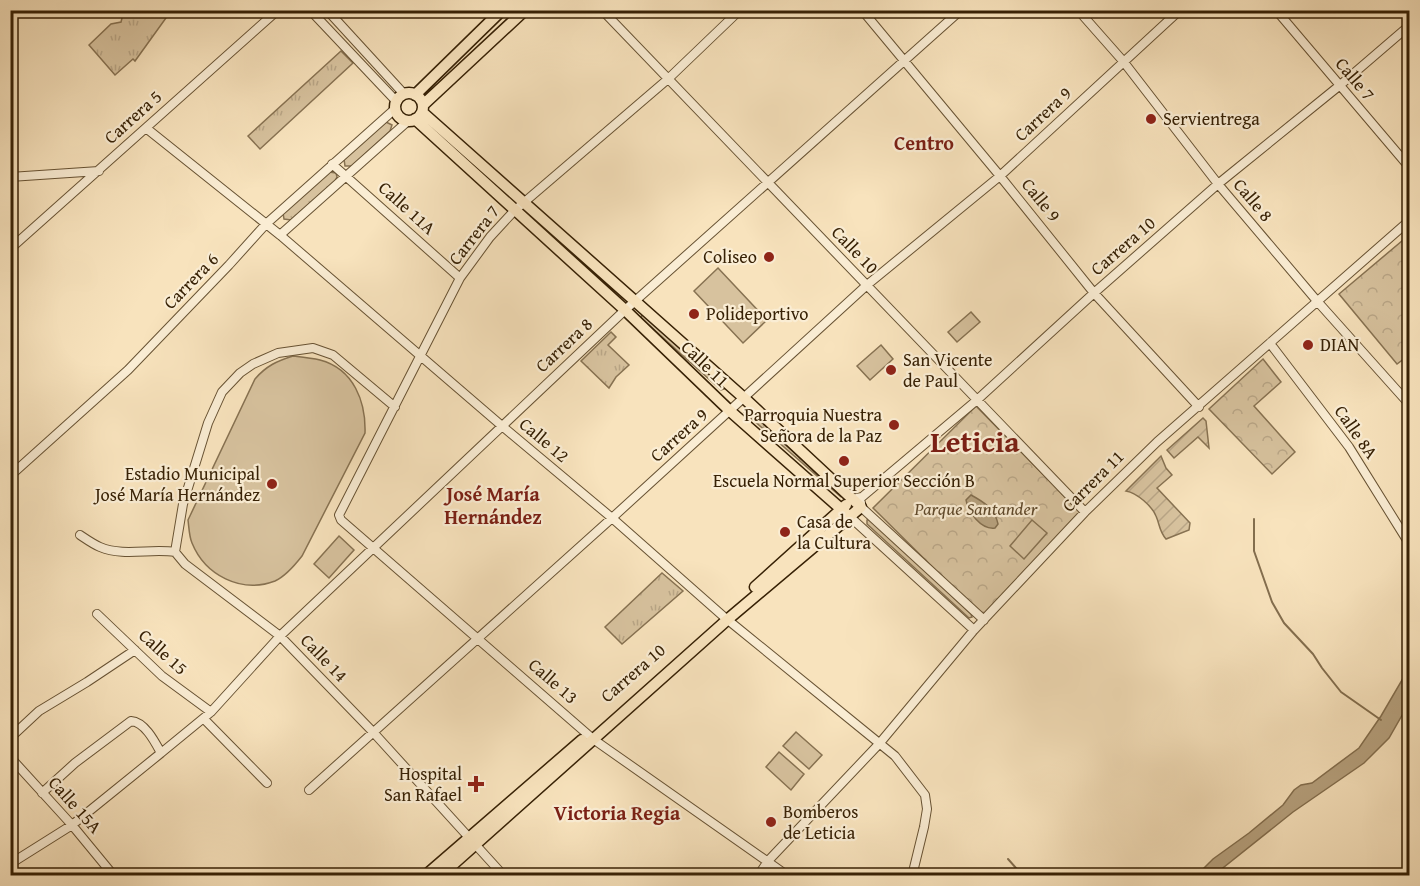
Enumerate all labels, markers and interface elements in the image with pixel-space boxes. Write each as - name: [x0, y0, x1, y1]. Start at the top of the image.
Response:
- street label: Calle 7: [1329, 51, 1382, 106]
- street label: Carrera 9: [1008, 80, 1077, 147]
- street label: Carrera 5: [98, 83, 168, 150]
- place label: Servientrega: [1163, 105, 1260, 132]
- marker: Servientrega: [1144, 112, 1158, 126]
- district label: Centro: [894, 128, 954, 157]
- street label: Calle 9: [1015, 172, 1067, 227]
- street label: Calle 8: [1227, 172, 1280, 227]
- street label: Calle 11A: [373, 174, 442, 241]
- street label: Carrera 7: [442, 199, 506, 270]
- street label: Carrera 10: [1084, 210, 1161, 282]
- street label: Calle 10: [825, 219, 885, 280]
- place label: Coliseo: [703, 243, 757, 270]
- street label: Carrera 6: [157, 246, 225, 315]
- marker: Coliseo: [762, 250, 776, 264]
- place label: Polideportivo: [706, 300, 809, 327]
- marker: Polideportivo: [687, 307, 701, 321]
- street label: Carrera 8: [529, 311, 598, 378]
- place label: DIAN: [1320, 331, 1359, 358]
- street label: Calle 11: [675, 334, 736, 394]
- marker: DIAN: [1301, 338, 1315, 352]
- place label: San Vicente de Paul: [903, 346, 993, 394]
- marker: San Vicente de Paul: [884, 363, 898, 377]
- street label: Calle 8A: [1328, 399, 1385, 464]
- street label: Carrera 9: [644, 401, 714, 468]
- place label: Parroquia Nuestra Señora de la Paz: [744, 401, 882, 449]
- street label: Calle 12: [513, 411, 575, 469]
- marker: Parroquia Nuestra Señora de la Paz: [887, 418, 901, 432]
- district label: Leticia: [930, 419, 1020, 463]
- street label: Carrera 11: [1055, 443, 1130, 518]
- marker: Escuela Normal Superior Sección B: [837, 454, 851, 468]
- place label: Estadio Municipal José María Hernández: [93, 460, 260, 508]
- place label: Escuela Normal Superior Sección B: [713, 467, 975, 494]
- marker: Estadio Municipal José María Hernández: [265, 477, 279, 491]
- district label: José María Hernández: [443, 479, 542, 531]
- park label: Parque Santander: [914, 495, 1039, 522]
- place label: Casa de la Cultura: [797, 508, 871, 556]
- marker: Casa de la Cultura: [778, 525, 792, 539]
- street label: Calle 15: [133, 622, 194, 681]
- street label: Calle 14: [294, 627, 354, 688]
- street label: Carrera 10: [594, 637, 671, 709]
- street label: Calle 13: [523, 651, 584, 710]
- place label: Hospital San Rafael: [384, 760, 462, 808]
- street label: Calle 15A: [42, 770, 109, 839]
- marker: Hospital San Rafael: [467, 775, 485, 793]
- district label: Victoria Regia: [554, 798, 681, 827]
- place label: Bomberos de Leticia: [783, 798, 858, 846]
- marker: Bomberos de Leticia: [764, 815, 778, 829]

